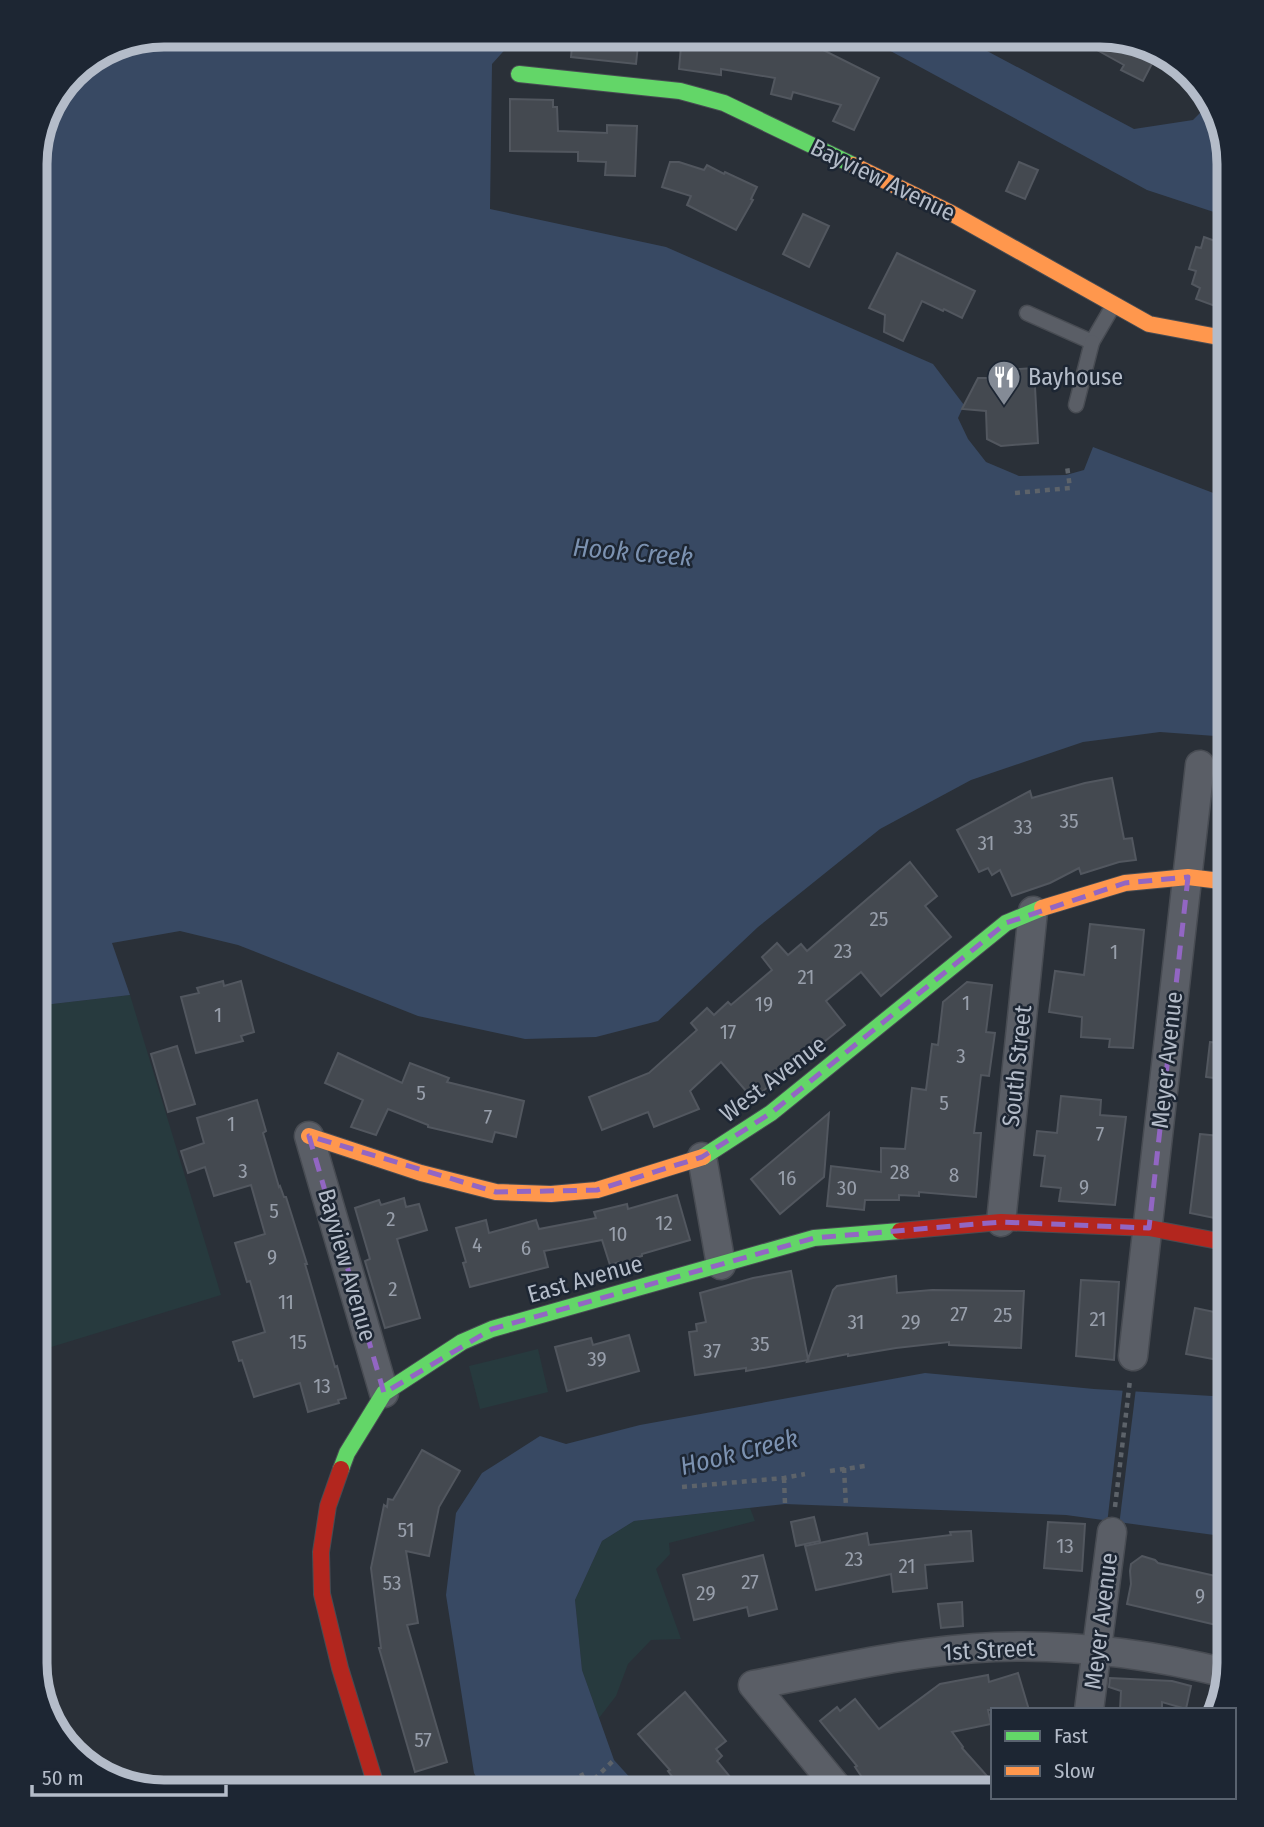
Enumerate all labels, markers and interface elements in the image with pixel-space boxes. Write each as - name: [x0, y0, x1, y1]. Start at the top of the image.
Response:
- street label: Bayview Avenue: [806, 133, 960, 227]
- restaurant icon: Bayhouse: [985, 358, 1023, 407]
- place label: Bayhouse: [1028, 363, 1123, 391]
- water label: Hook Creek: [572, 532, 694, 573]
- house number: 35: [1059, 808, 1079, 834]
- house number: 33: [1014, 814, 1032, 840]
- house number: 31: [977, 830, 995, 856]
- house number: 25: [870, 906, 888, 932]
- house number: 23: [834, 938, 852, 964]
- house number: 1: [1110, 939, 1118, 965]
- house number: 21: [798, 964, 815, 990]
- house number: 1: [962, 990, 970, 1016]
- street label: Meyer Avenue: [1146, 990, 1188, 1130]
- house number: 19: [755, 991, 773, 1017]
- house number: 1: [214, 1002, 222, 1028]
- street label: South Street: [997, 1004, 1037, 1128]
- house number: 17: [720, 1019, 736, 1045]
- street label: West Avenue: [714, 1030, 832, 1128]
- house number: 3: [956, 1043, 966, 1069]
- house number: 5: [416, 1080, 426, 1106]
- house number: 5: [939, 1090, 949, 1116]
- house number: 7: [484, 1104, 492, 1130]
- house number: 1: [227, 1111, 235, 1137]
- house number: 7: [1096, 1121, 1104, 1147]
- house number: 3: [238, 1158, 248, 1184]
- house number: 28: [890, 1159, 910, 1185]
- house number: 8: [949, 1162, 959, 1188]
- house number: 16: [778, 1165, 796, 1191]
- house number: 9: [1079, 1174, 1089, 1200]
- house number: 30: [837, 1175, 857, 1201]
- street label: Bayview Avenue: [312, 1186, 382, 1344]
- house number: 5: [269, 1198, 279, 1224]
- house number: 2: [386, 1206, 396, 1232]
- house number: 12: [655, 1210, 673, 1236]
- house number: 10: [608, 1221, 628, 1247]
- house number: 4: [472, 1232, 482, 1258]
- house number: 6: [521, 1235, 531, 1261]
- house number: 9: [267, 1244, 277, 1270]
- street label: East Avenue: [524, 1249, 646, 1309]
- house number: 2: [388, 1276, 398, 1302]
- house number: 11: [278, 1289, 294, 1315]
- house number: 27: [950, 1301, 968, 1327]
- house number: 25: [994, 1302, 1012, 1328]
- house number: 21: [1090, 1306, 1107, 1332]
- house number: 31: [847, 1309, 865, 1335]
- house number: 29: [901, 1309, 921, 1335]
- house number: 15: [289, 1329, 307, 1355]
- house number: 35: [750, 1331, 770, 1357]
- house number: 37: [703, 1338, 721, 1364]
- house number: 39: [587, 1346, 607, 1372]
- house number: 13: [313, 1373, 331, 1399]
- water label: Hook Creek: [677, 1423, 801, 1482]
- house number: 51: [398, 1517, 414, 1543]
- house number: 13: [1056, 1533, 1074, 1559]
- house number: 23: [845, 1546, 863, 1572]
- street label: Meyer Avenue: [1079, 1551, 1123, 1691]
- house number: 21: [899, 1553, 916, 1579]
- house number: 27: [741, 1569, 759, 1595]
- house number: 53: [383, 1570, 401, 1596]
- house number: 29: [696, 1580, 716, 1606]
- house number: 9: [1195, 1583, 1205, 1609]
- street label: 1st Street: [942, 1634, 1036, 1666]
- legend: [991, 1708, 1236, 1799]
- text: Fast: [1054, 1723, 1088, 1749]
- house number: 57: [414, 1727, 432, 1753]
- scale bar: [32, 1754, 226, 1798]
- text: Slow: [1054, 1758, 1095, 1784]
- text: 50 m: [42, 1765, 84, 1791]

